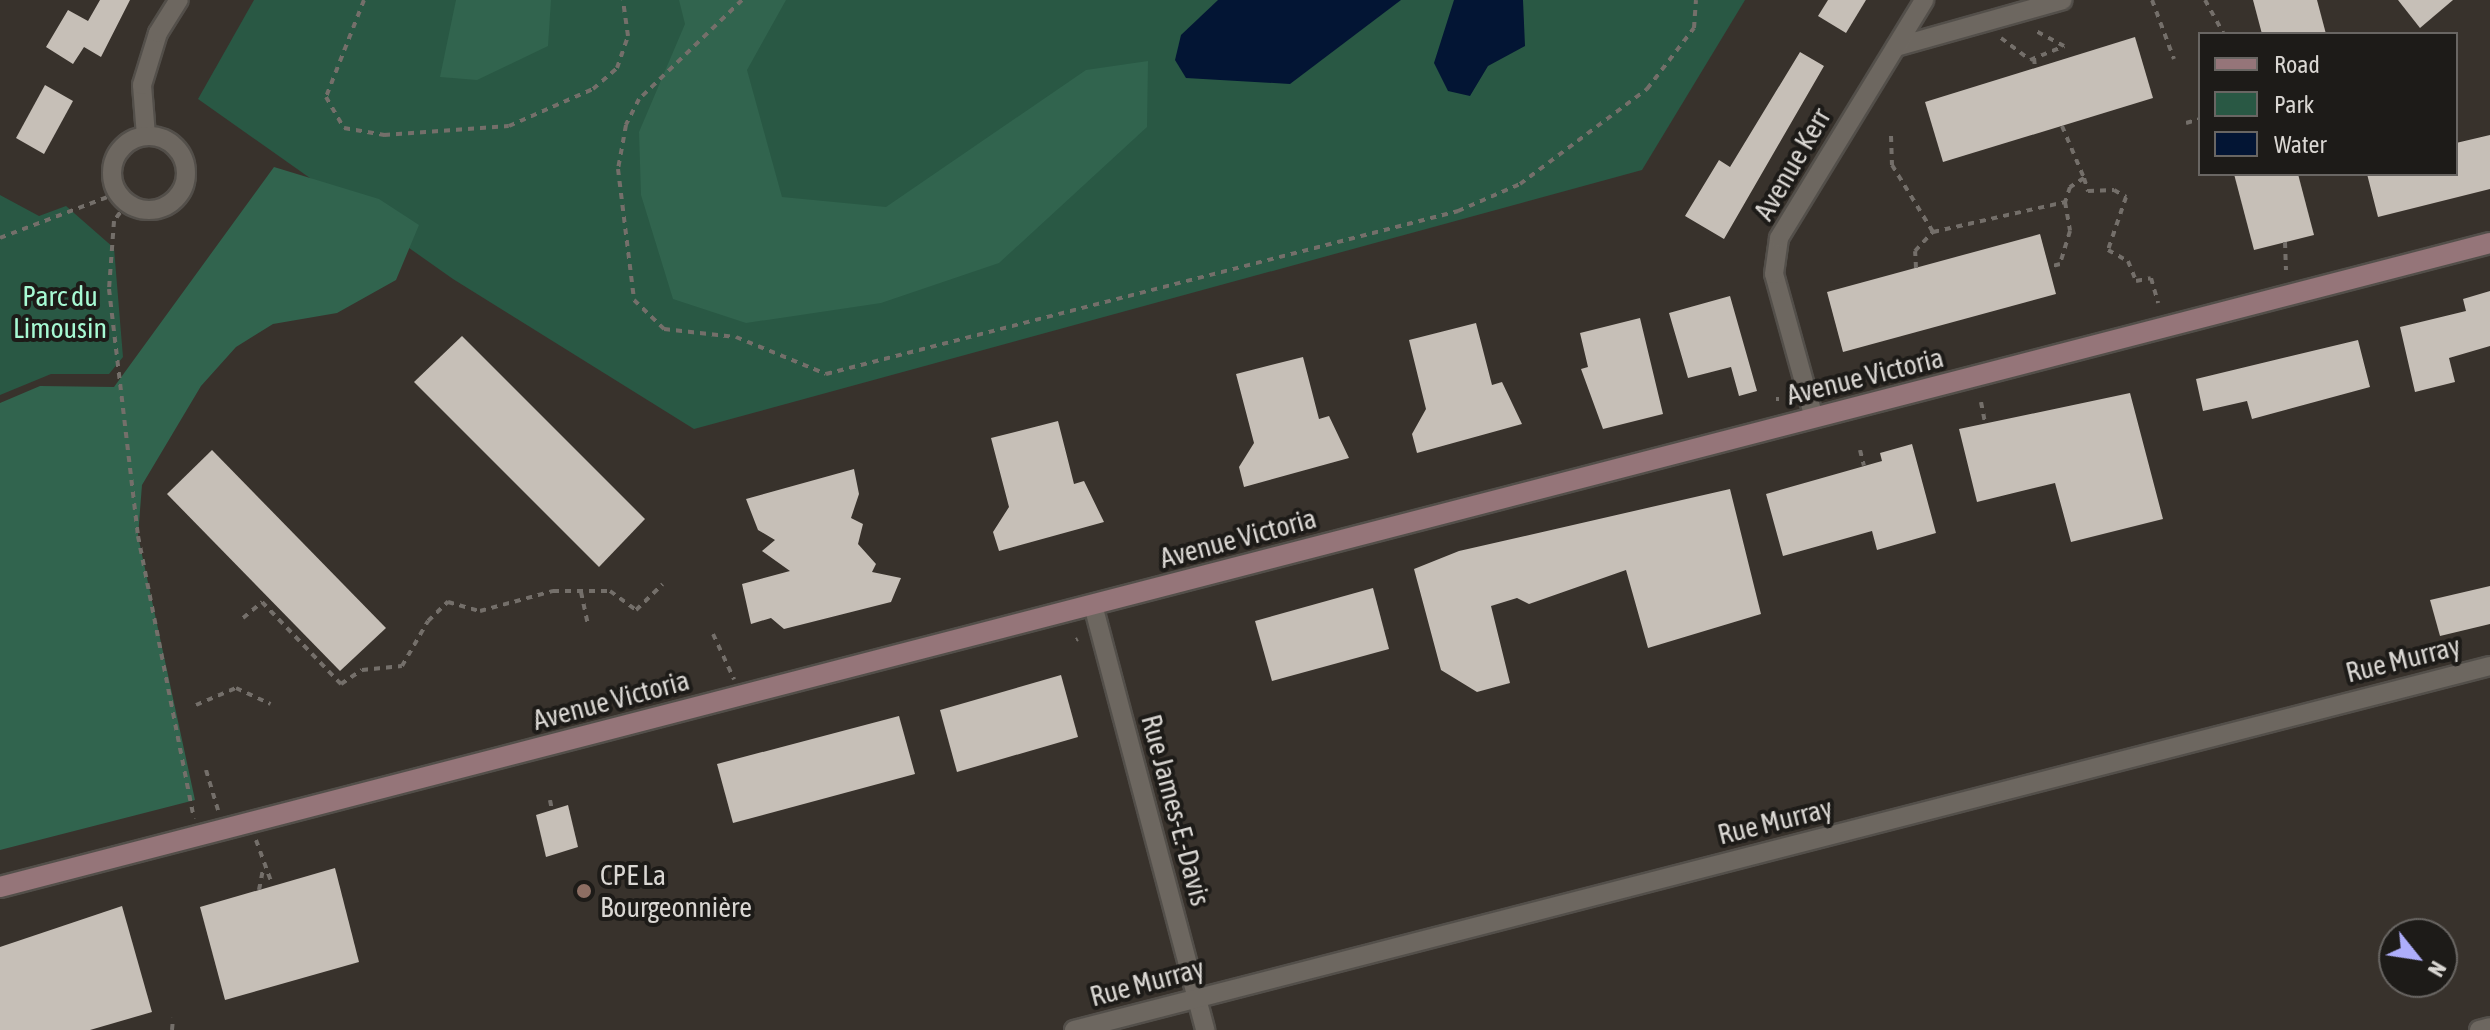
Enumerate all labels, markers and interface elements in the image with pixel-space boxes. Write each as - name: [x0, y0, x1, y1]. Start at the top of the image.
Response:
- legend: [2198, 32, 2458, 176]
- text: Road: [2274, 51, 2320, 78]
- text: Park: [2274, 91, 2314, 118]
- street label: Avenue Kerr: [1747, 102, 1837, 226]
- text: Water: [2274, 131, 2327, 158]
- park label: Parc du Limousin: [13, 279, 107, 345]
- street label: Avenue Victoria: [1783, 340, 1947, 412]
- street label: Avenue Victoria: [1156, 501, 1320, 575]
- street label: Rue Murray: [2342, 629, 2464, 689]
- street label: Avenue Victoria: [529, 663, 693, 737]
- street label: Rue James-E.-Davis: [1134, 711, 1218, 909]
- street label: Rue Murray: [1714, 791, 1836, 851]
- place label: CPE La Bourgeonnière: [600, 858, 752, 924]
- marker: CPE La Bourgeonnière: [575, 882, 593, 900]
- north arrow: [2378, 918, 2458, 998]
- street label: Rue Murray: [1086, 951, 1208, 1013]
- text: N: [2423, 957, 2452, 981]

